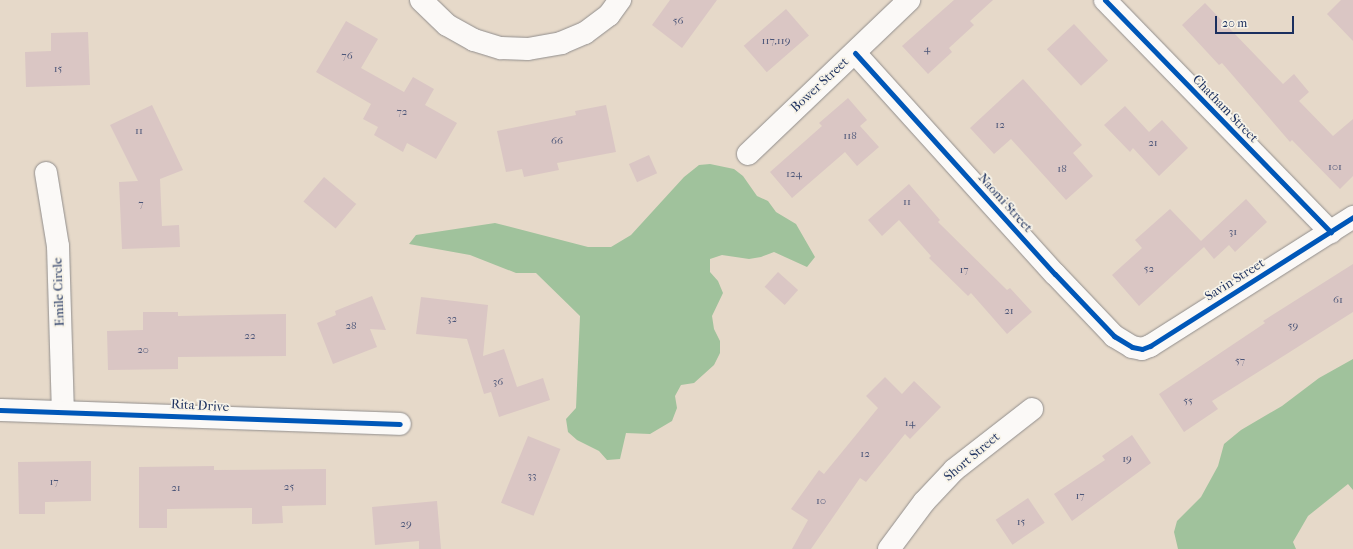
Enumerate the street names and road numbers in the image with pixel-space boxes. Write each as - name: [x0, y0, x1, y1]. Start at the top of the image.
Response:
- street label: Bower Street: [788, 54, 852, 116]
- street label: Chatham Street: [1189, 72, 1261, 146]
- street label: Naomi Street: [974, 170, 1036, 236]
- street label: Savin Street: [1202, 256, 1268, 304]
- street label: Emile Circle: [50, 257, 68, 327]
- street label: Rita Drive: [170, 397, 230, 415]
- street label: Short Street: [941, 429, 1003, 485]

